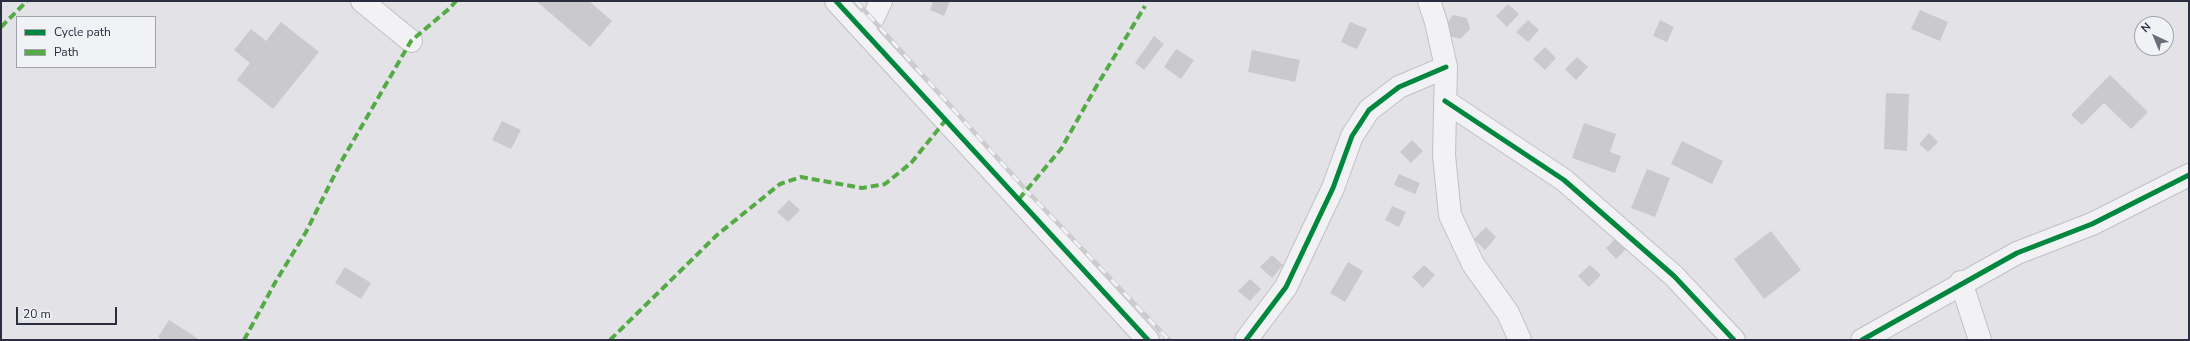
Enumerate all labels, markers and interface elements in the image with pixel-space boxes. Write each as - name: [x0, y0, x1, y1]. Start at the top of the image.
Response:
- legend: [16, 16, 156, 68]
- north arrow: [2134, 16, 2174, 56]
- text: N: [2138, 19, 2154, 36]
- text: Cycle path: [54, 24, 111, 40]
- text: Path: [54, 44, 79, 60]
- scale bar: [18, 299, 119, 325]
- text: 20 m: [23, 306, 51, 322]

